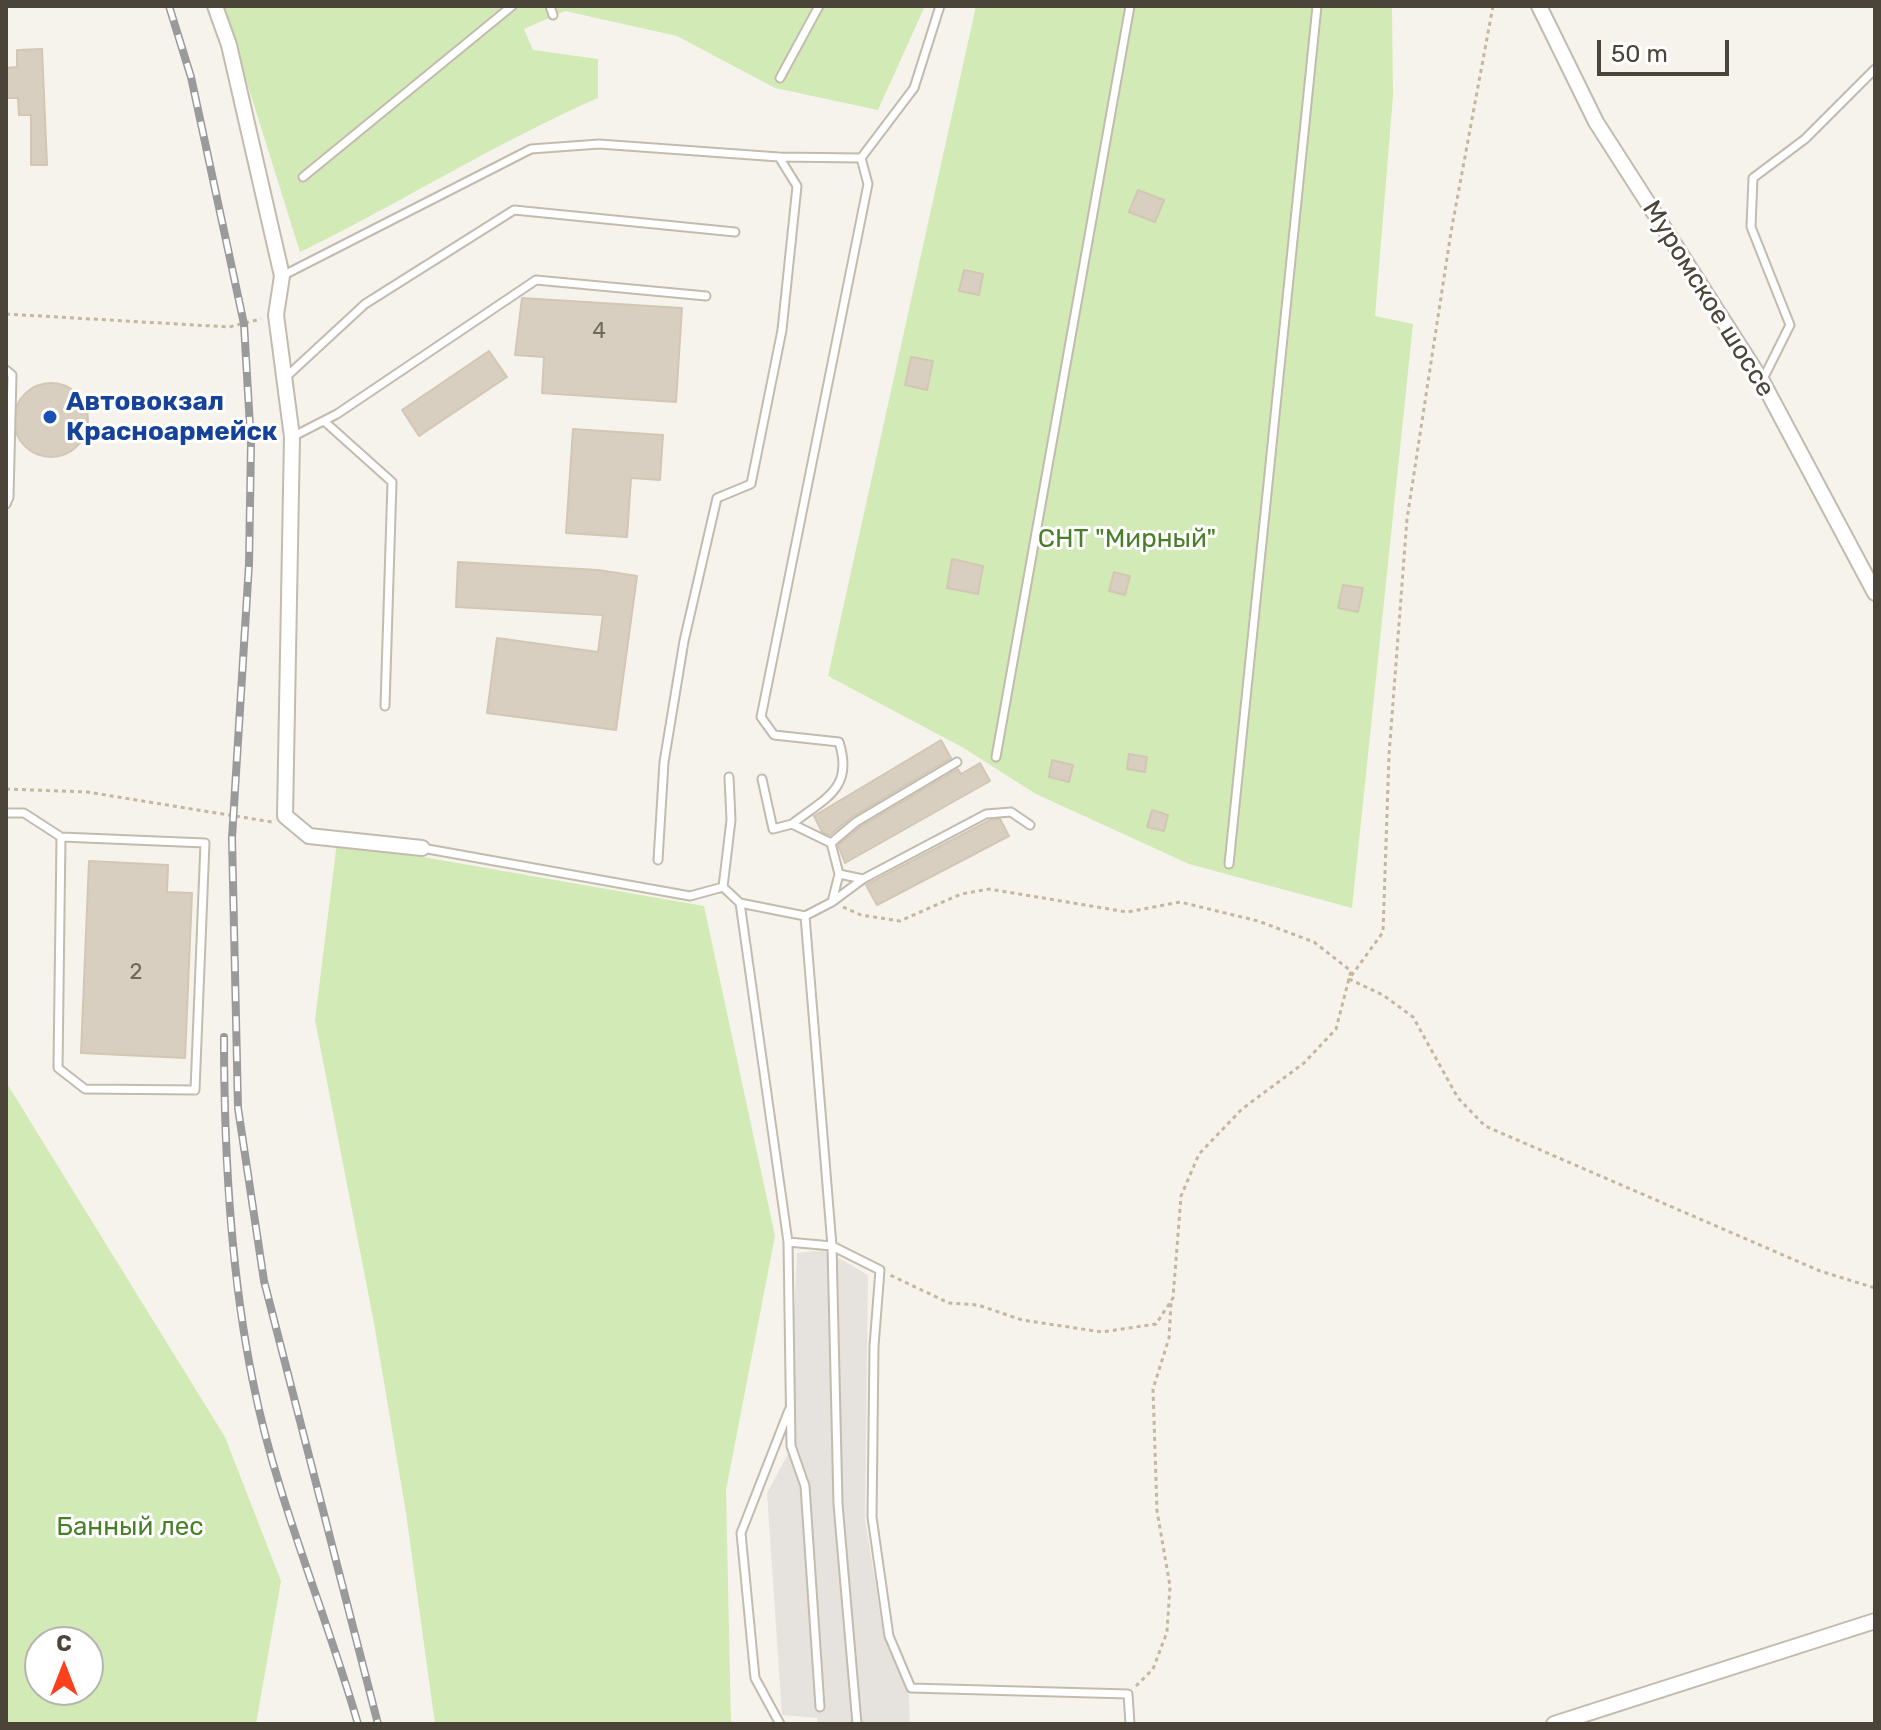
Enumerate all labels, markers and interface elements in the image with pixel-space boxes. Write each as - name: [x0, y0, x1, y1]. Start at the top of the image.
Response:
- scale bar: [1601, 24, 1733, 74]
- text: 50 m: [1611, 40, 1668, 68]
- street label: Муромское шоссе: [1635, 195, 1781, 403]
- house number: 4: [592, 319, 606, 345]
- place label: Автовокзал Красноармейск: [66, 386, 277, 448]
- marker: Автовокзал Красноармейск: [41, 408, 59, 426]
- park label: СНТ "Мирный": [1038, 523, 1216, 555]
- house number: 2: [130, 960, 142, 986]
- park label: Банный лес: [56, 1511, 204, 1543]
- north arrow: [24, 1626, 104, 1706]
- text: С: [56, 1630, 72, 1657]

